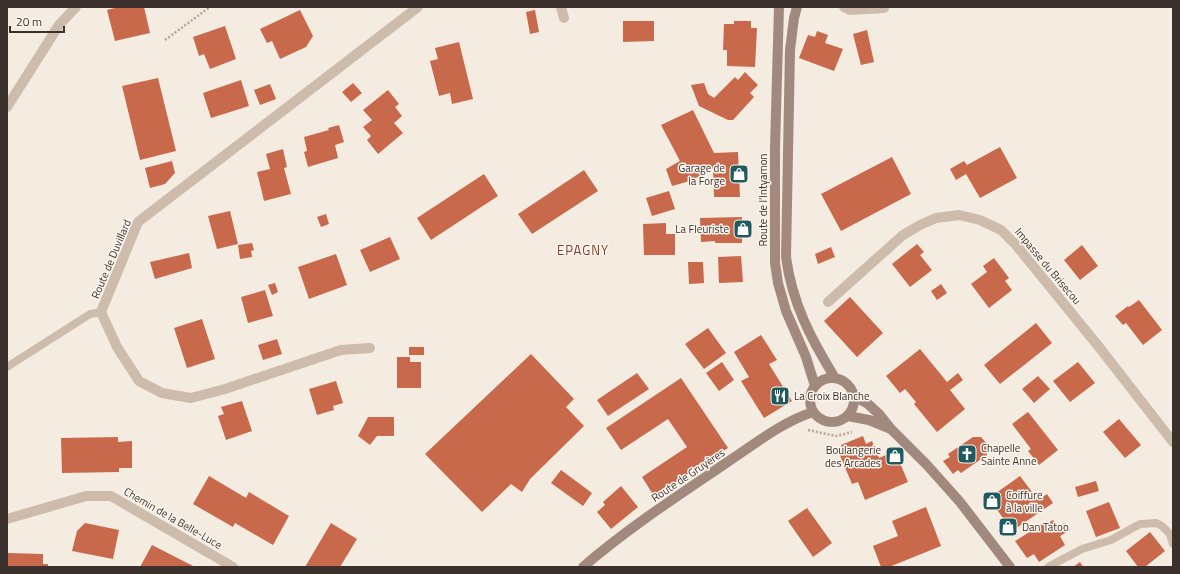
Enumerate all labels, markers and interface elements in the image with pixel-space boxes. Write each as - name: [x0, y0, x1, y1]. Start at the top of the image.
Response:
- scale bar: [10, 8, 64, 34]
- text: 20 m: [16, 12, 42, 31]
- street label: Route de l'Intyamon: [755, 153, 771, 246]
- place label: Garage de la Forge: [678, 160, 725, 189]
- shop icon: Garage de la Forge: [728, 163, 750, 185]
- street label: Route de Duvillard: [87, 217, 135, 301]
- shop icon: La Fleuriste: [732, 218, 754, 240]
- place label: La Fleuriste: [675, 221, 729, 237]
- street label: Impasse du Brisecou: [1011, 224, 1085, 308]
- district label: EPAGNY: [557, 240, 609, 260]
- restaurant icon: La Croix Blanche: [769, 385, 791, 407]
- place label: La Croix Blanche: [794, 388, 870, 404]
- place label: Chapelle Sainte Anne: [981, 440, 1037, 469]
- place label: Boulangerie des Arcades: [825, 442, 881, 471]
- church icon: Chapelle Sainte Anne: [956, 443, 978, 465]
- street label: Route de Gruyères: [648, 444, 728, 506]
- shop icon: Boulangerie des Arcades: [884, 445, 906, 467]
- street label: Chemin de la Belle-Luce: [121, 483, 225, 553]
- place label: Coiffure à la ville: [1006, 487, 1043, 516]
- shop icon: Coiffure à la ville: [981, 490, 1003, 512]
- shop icon: Dan Tatoo: [997, 516, 1019, 538]
- place label: Dan Tatoo: [1022, 519, 1069, 535]

